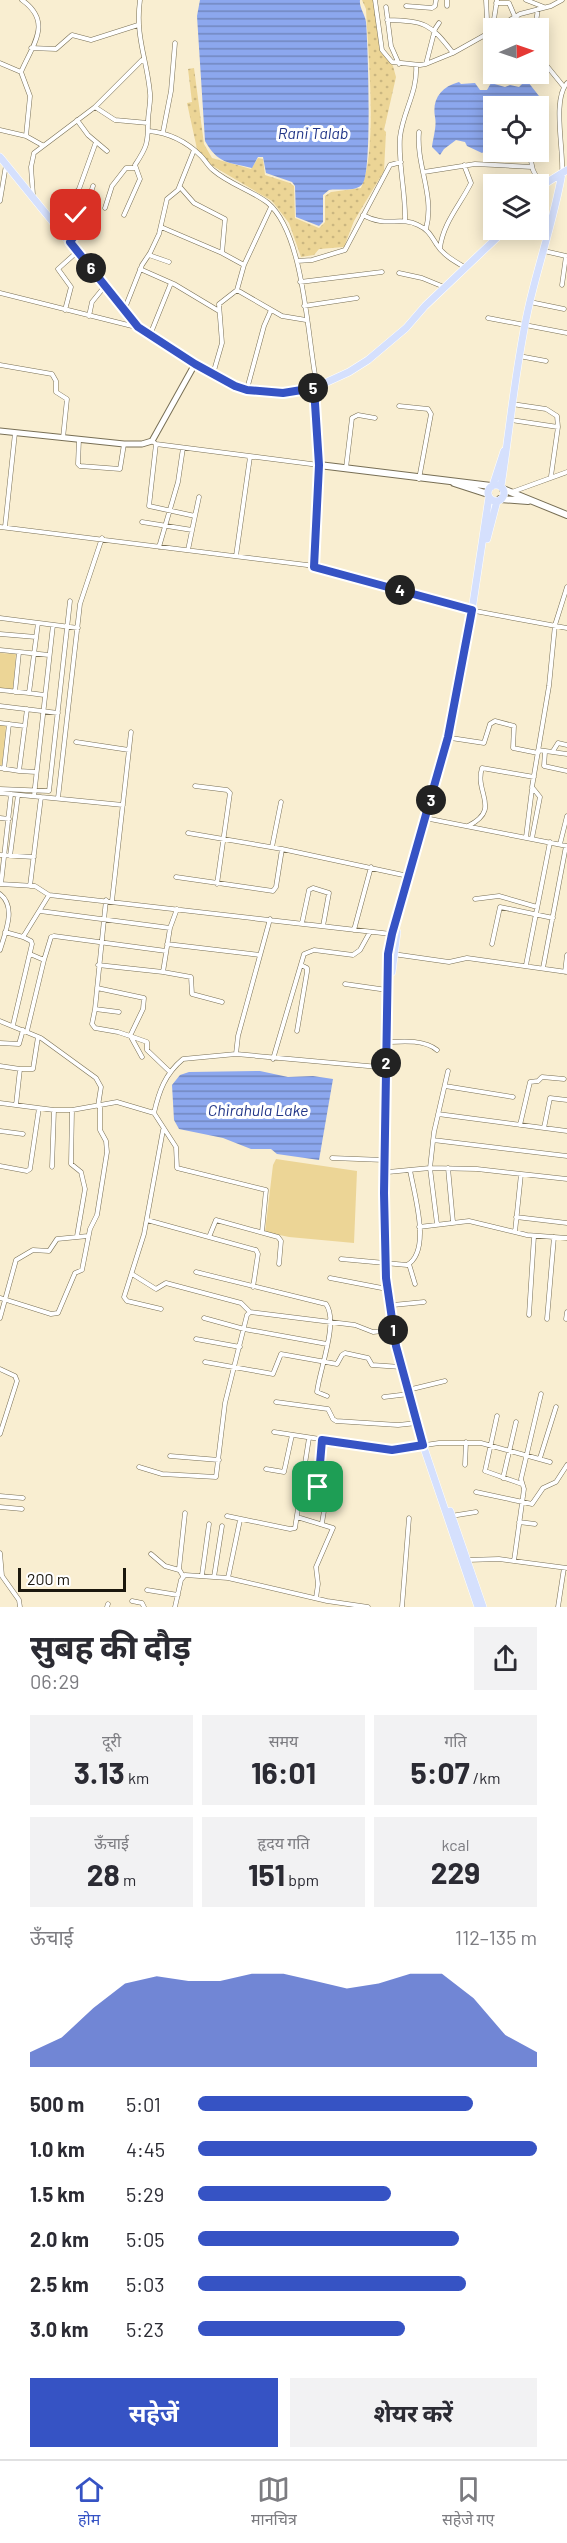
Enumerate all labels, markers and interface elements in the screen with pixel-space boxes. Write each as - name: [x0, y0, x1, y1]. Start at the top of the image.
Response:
- north arrow: [483, 18, 549, 84]
- map controls: [483, 18, 549, 240]
- button: locate: [483, 96, 549, 162]
- water label: Rani Talab: [278, 123, 348, 142]
- button: layers: [483, 174, 549, 240]
- pin: [50, 189, 101, 240]
- icon: check: [59, 198, 92, 231]
- pin: 6: [76, 253, 106, 283]
- text: 6: [87, 258, 95, 277]
- pin: 5: [298, 373, 328, 403]
- text: 5: [309, 378, 317, 397]
- pin: 4: [385, 575, 415, 605]
- text: 4: [395, 580, 405, 599]
- pin: 3: [416, 785, 446, 815]
- text: 3: [427, 790, 435, 809]
- pin: 2: [371, 1048, 401, 1078]
- text: 2: [382, 1053, 390, 1072]
- water label: Chirahula Lake: [208, 1100, 308, 1119]
- pin: 1: [378, 1315, 408, 1345]
- text: 1: [390, 1320, 396, 1339]
- pin: [292, 1461, 343, 1512]
- icon: arrive: [301, 1470, 334, 1503]
- scale bar: [18, 1565, 126, 1592]
- text: 200 m: [27, 1569, 70, 1588]
- text: सुबह की दौड़: [30, 1626, 191, 1666]
- button: share: [474, 1627, 537, 1690]
- text: 06:29: [30, 1669, 80, 1693]
- text: दूरी: [102, 1731, 121, 1750]
- text: समय: [269, 1731, 298, 1750]
- text: गति: [444, 1731, 467, 1750]
- text: 3.13: [74, 1754, 125, 1790]
- text: 16:01: [251, 1754, 316, 1790]
- text: 5:07: [411, 1754, 470, 1790]
- text: km: [125, 1768, 149, 1787]
- text: /km: [470, 1768, 500, 1787]
- text: ऊँचाई: [94, 1833, 129, 1852]
- text: हृदय गति: [257, 1833, 310, 1852]
- text: kcal: [442, 1835, 469, 1854]
- text: 229: [431, 1854, 480, 1890]
- text: 28: [87, 1856, 120, 1892]
- text: 151: [248, 1856, 285, 1892]
- text: m: [120, 1870, 136, 1889]
- text: bpm: [285, 1870, 319, 1889]
- text: ऊँचाई: [30, 1925, 73, 1949]
- text: 112–135 m: [455, 1925, 537, 1949]
- text: 500 m: [30, 2092, 84, 2116]
- text: 5:01: [126, 2092, 161, 2116]
- text: 1.0 km: [30, 2137, 85, 2161]
- text: 4:45: [126, 2137, 165, 2161]
- text: 1.5 km: [30, 2182, 85, 2206]
- text: 5:29: [126, 2182, 164, 2206]
- text: 2.0 km: [30, 2227, 89, 2251]
- text: 5:05: [126, 2227, 165, 2251]
- text: 2.5 km: [30, 2272, 89, 2296]
- text: 5:03: [126, 2272, 165, 2296]
- text: 3.0 km: [30, 2317, 88, 2341]
- text: 5:23: [126, 2317, 164, 2341]
- button: सहेजें: [30, 2378, 278, 2447]
- button: शेयर करें: [290, 2378, 537, 2447]
- tab: होम: [73, 2473, 106, 2532]
- tab: मानचित्र: [251, 2473, 297, 2532]
- tab: सहेजे गए: [442, 2473, 494, 2532]

